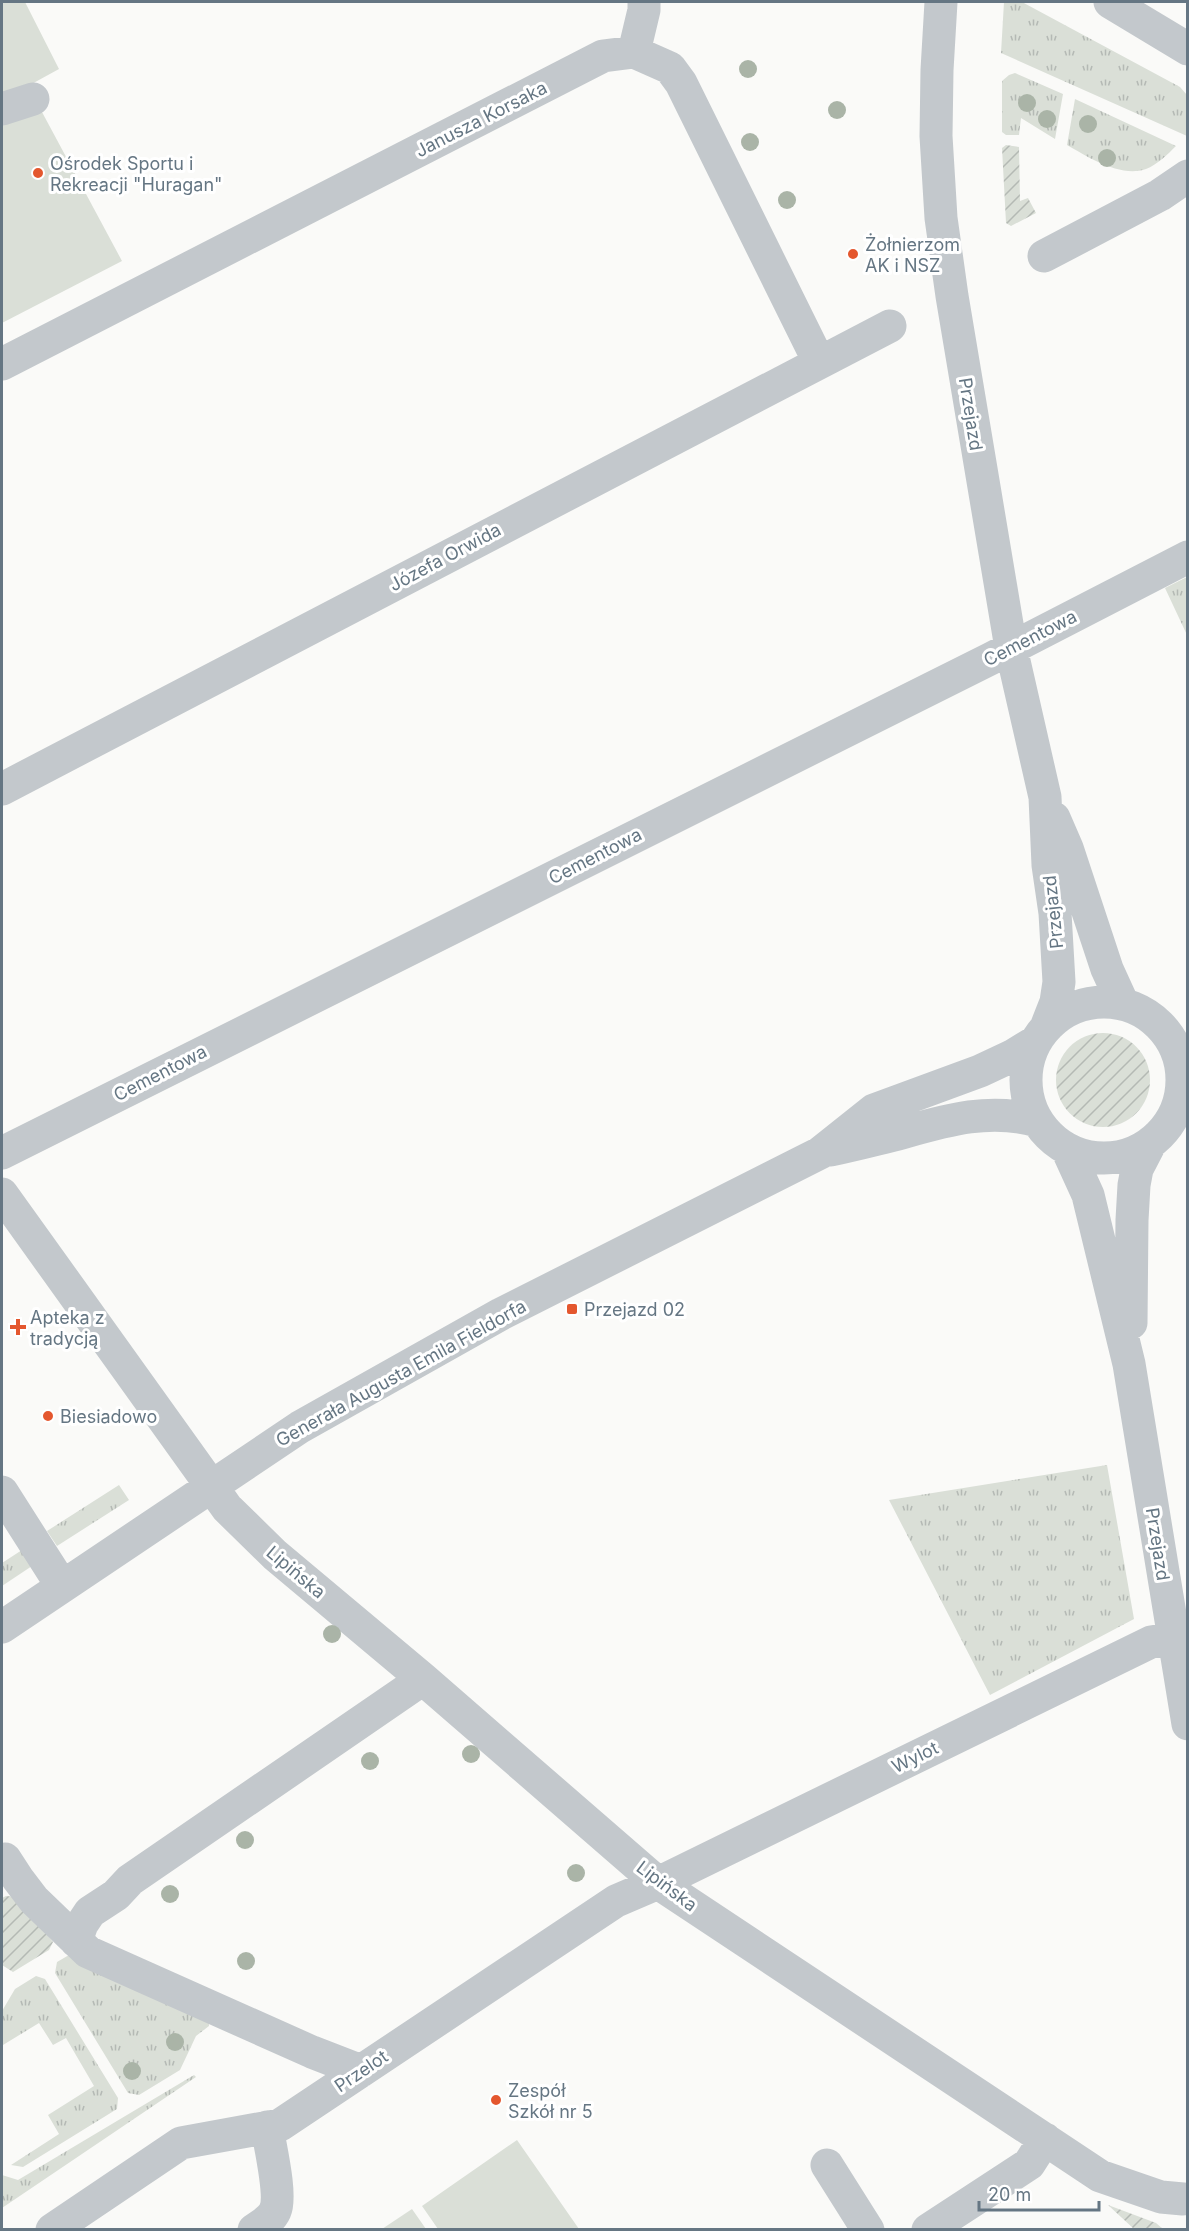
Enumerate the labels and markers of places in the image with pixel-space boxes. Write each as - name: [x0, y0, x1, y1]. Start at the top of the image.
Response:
- place label: Ośrodek Sportu i Rekreacji "Huragan": [50, 153, 222, 195]
- marker: Ośrodek Sportu i Rekreacji "Huragan": [31, 166, 45, 180]
- place label: Żołnierzom AK i NSZ: [865, 233, 960, 276]
- marker: Żołnierzom AK i NSZ: [846, 247, 860, 261]
- place label: Przejazd 02: [584, 1299, 685, 1320]
- marker: Przejazd 02: [565, 1302, 579, 1316]
- place label: Apteka z tradycją: [30, 1307, 105, 1349]
- marker: Apteka z tradycją: [11, 1320, 25, 1334]
- place label: Biesiadowo: [60, 1406, 157, 1427]
- marker: Biesiadowo: [41, 1409, 55, 1423]
- place label: Zespół Szkół nr 5: [508, 2080, 593, 2122]
- marker: Zespół Szkół nr 5: [489, 2093, 503, 2107]

